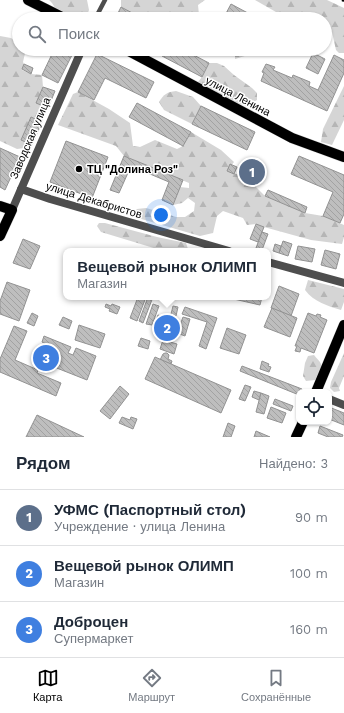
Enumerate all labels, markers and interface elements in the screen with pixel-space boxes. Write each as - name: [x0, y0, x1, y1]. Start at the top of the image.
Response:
- search box: [12, 12, 332, 56]
- icon: search: [26, 23, 48, 45]
- text: Поиск: [58, 25, 100, 43]
- street label: улица Ленина: [203, 74, 273, 119]
- street label: Заводская улица: [7, 95, 54, 181]
- pin: 1: [239, 157, 265, 187]
- place label: ТЦ "Долина Роз": [87, 163, 178, 176]
- marker: ТЦ "Долина Роз": [74, 164, 84, 174]
- street label: улица Декабристов: [44, 180, 144, 221]
- your location: [151, 205, 171, 225]
- popup: [63, 248, 271, 300]
- text: Вещевой рынок ОЛИМП: [77, 258, 257, 276]
- text: Магазин: [77, 276, 127, 291]
- pin: 2: [154, 313, 180, 343]
- pin: 3: [33, 343, 59, 373]
- map controls: [296, 389, 332, 425]
- button: locate: [296, 389, 332, 425]
- text: Рядом: [16, 453, 71, 473]
- text: Найдено: 3: [259, 456, 328, 471]
- text: УФМС (Паспортный стол): [54, 501, 246, 519]
- text: 1: [26, 510, 32, 525]
- text: 90 m: [295, 510, 328, 525]
- text: Учреждение · улица Ленина: [54, 519, 225, 534]
- text: Вещевой рынок ОЛИМП: [54, 557, 234, 575]
- text: 2: [25, 566, 33, 581]
- text: 100 m: [290, 566, 328, 581]
- text: Магазин: [54, 575, 104, 590]
- text: Доброцен: [54, 613, 128, 631]
- text: 3: [25, 622, 33, 637]
- text: 160 m: [290, 622, 328, 637]
- text: Супермаркет: [54, 631, 133, 646]
- tab: Карта: [33, 667, 62, 704]
- tab: Маршрут: [128, 667, 175, 704]
- tab: Сохранённые: [241, 667, 311, 704]

